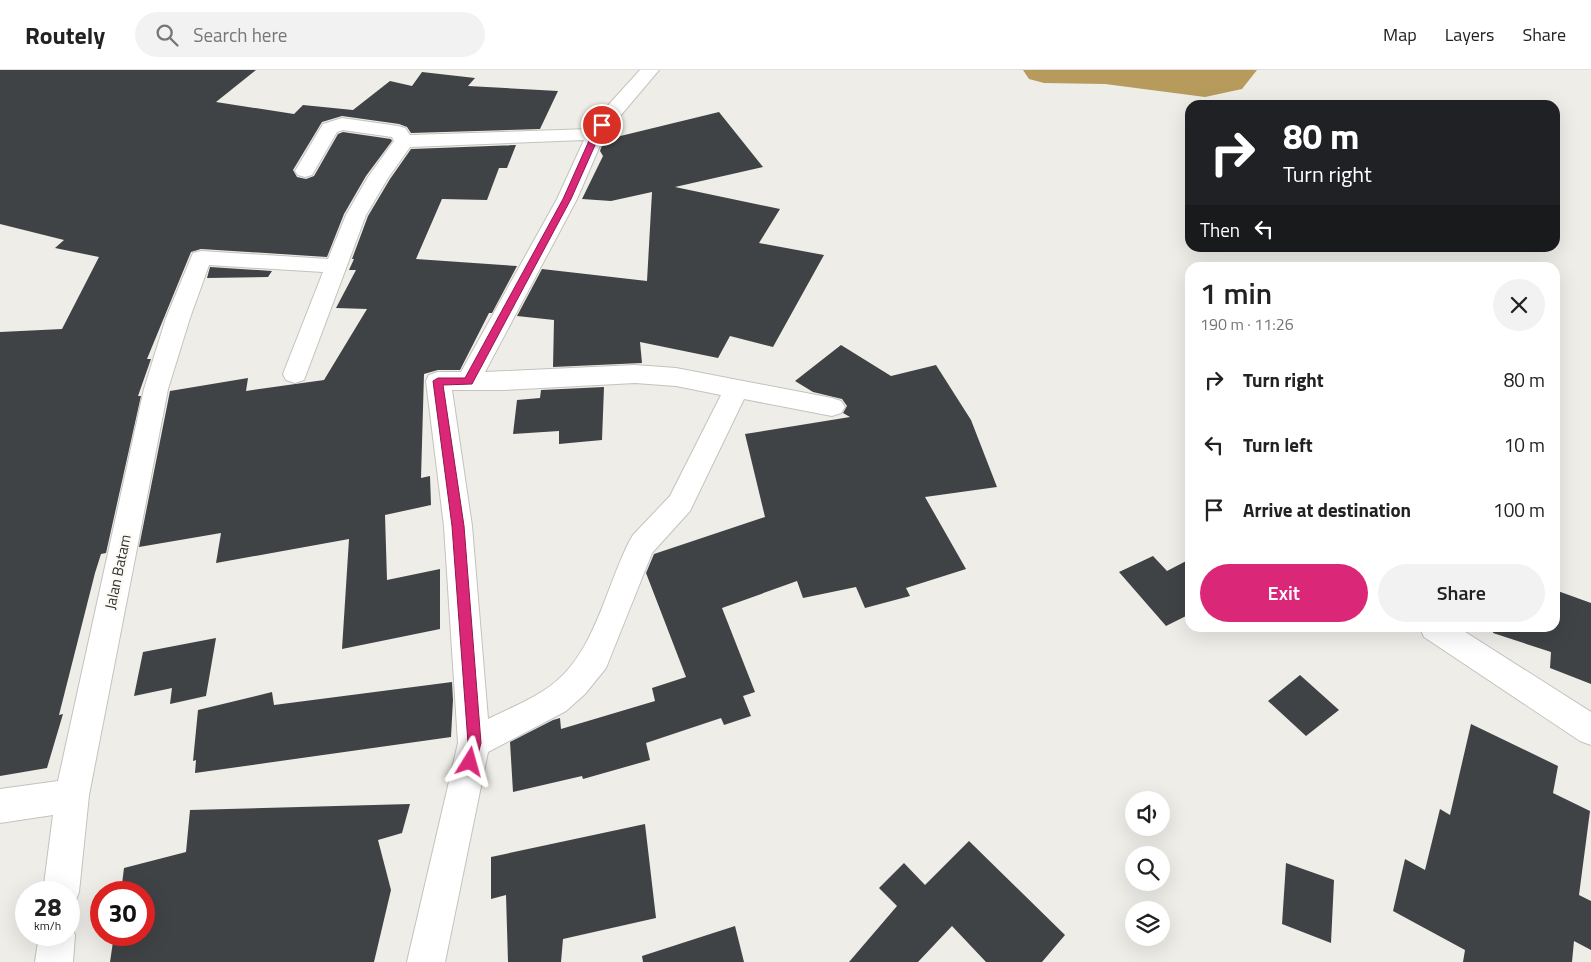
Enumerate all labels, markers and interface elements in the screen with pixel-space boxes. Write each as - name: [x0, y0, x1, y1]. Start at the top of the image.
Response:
- search box: [135, 12, 485, 57]
- text: Routely: [25, 17, 105, 53]
- text: Search here: [193, 20, 287, 49]
- icon: search: [153, 21, 181, 49]
- text: Map: [1383, 21, 1417, 48]
- text: Layers: [1445, 21, 1494, 48]
- text: Share: [1522, 21, 1566, 48]
- pin: [581, 104, 623, 146]
- text: 80 m: [1283, 109, 1359, 163]
- icon: arrive: [588, 111, 616, 139]
- icon: right: [1200, 120, 1265, 185]
- text: Turn right: [1283, 157, 1372, 191]
- text: Then: [1200, 215, 1240, 244]
- icon: left: [1250, 215, 1278, 243]
- text: 1 min: [1200, 270, 1272, 316]
- button: close: [1493, 279, 1545, 331]
- text: 190 m · 11:26: [1200, 312, 1294, 336]
- text: Turn right: [1243, 365, 1324, 394]
- text: 80 m: [1504, 365, 1545, 394]
- icon: right: [1200, 366, 1228, 394]
- text: Turn left: [1243, 430, 1313, 459]
- text: 10 m: [1504, 430, 1545, 459]
- icon: left: [1200, 431, 1228, 459]
- text: Arrive at destination: [1243, 495, 1411, 524]
- text: 100 m: [1493, 495, 1545, 524]
- icon: arrive: [1200, 496, 1228, 524]
- street label: Jalan Batam: [98, 532, 137, 612]
- button: Exit: [1200, 564, 1368, 622]
- button: Share: [1378, 564, 1545, 622]
- position arrow: [443, 735, 495, 787]
- map controls: [1125, 791, 1170, 946]
- button: sound: [1125, 791, 1170, 836]
- button: search: [1125, 846, 1170, 891]
- speed limit sign: 30: [90, 881, 155, 946]
- text: 28: [33, 888, 62, 926]
- button: layers: [1125, 901, 1170, 946]
- text: km/h: [34, 916, 61, 935]

